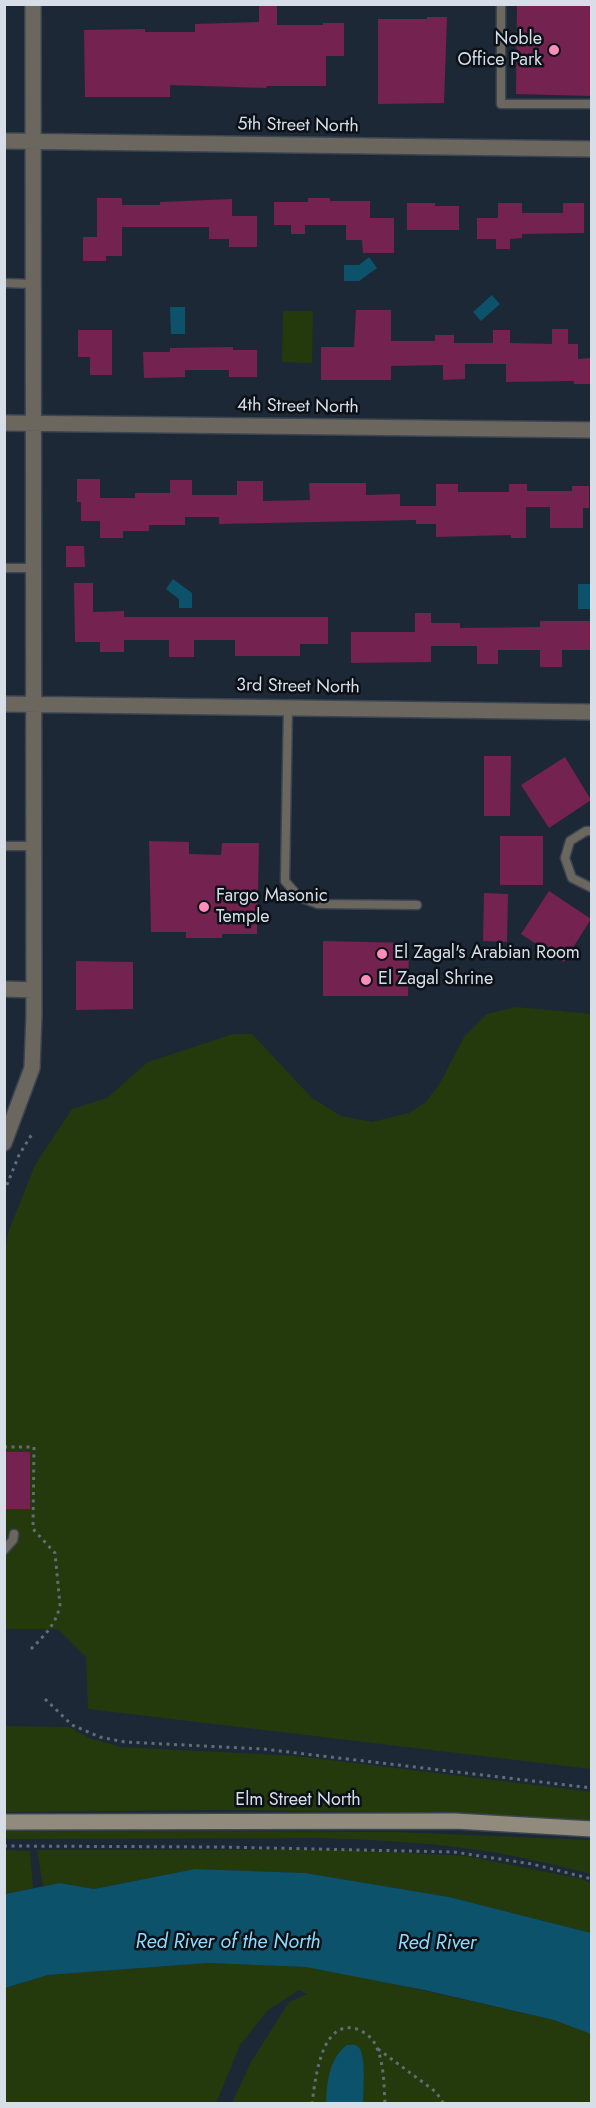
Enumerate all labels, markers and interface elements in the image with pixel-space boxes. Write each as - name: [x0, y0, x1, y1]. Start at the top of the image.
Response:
- place label: Noble Office Park: [457, 29, 542, 72]
- marker: Noble Office Park: [547, 43, 561, 57]
- street label: 5th Street North: [237, 114, 359, 138]
- street label: 4th Street North: [237, 395, 359, 419]
- street label: 3rd Street North: [236, 675, 360, 699]
- place label: Fargo Masonic Temple: [216, 886, 328, 928]
- marker: Fargo Masonic Temple: [197, 900, 211, 914]
- place label: El Zagal's Arabian Room: [394, 943, 580, 965]
- marker: El Zagal's Arabian Room: [375, 947, 389, 961]
- place label: El Zagal Shrine: [378, 969, 493, 991]
- marker: El Zagal Shrine: [359, 973, 373, 987]
- street label: Elm Street North: [235, 1790, 361, 1812]
- water label: Red River of the North: [136, 1931, 320, 1955]
- water label: Red River: [398, 1932, 476, 1956]

